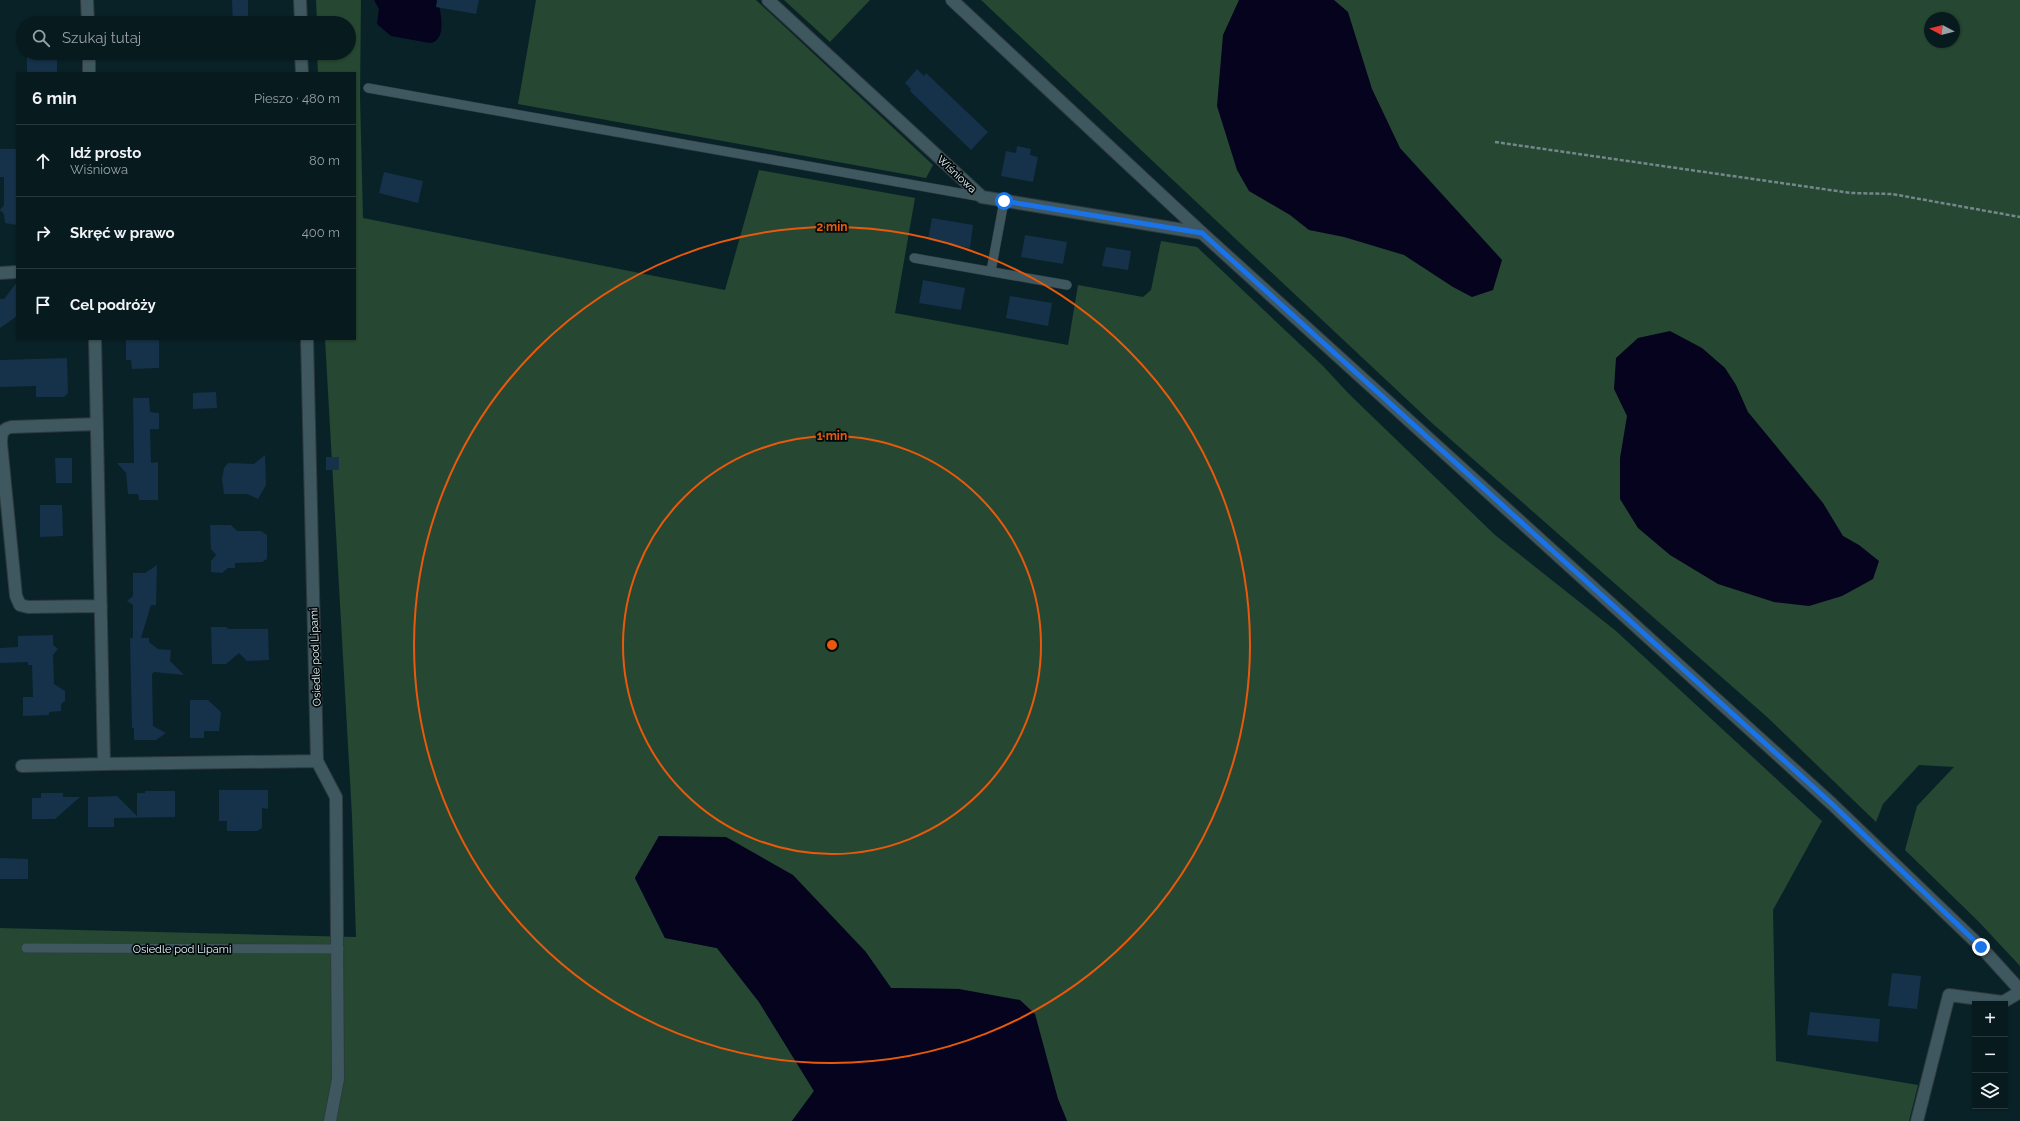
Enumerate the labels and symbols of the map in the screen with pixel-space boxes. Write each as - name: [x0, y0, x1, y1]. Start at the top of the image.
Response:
- north arrow: [1924, 12, 1960, 48]
- street label: Wiśniowa: [934, 153, 979, 196]
- route start: [995, 192, 1013, 210]
- text: 2 min: [816, 220, 848, 234]
- text: 1 min: [817, 429, 847, 443]
- street label: Osiedle pod Lipami: [307, 607, 324, 706]
- centre of rings: [825, 638, 839, 652]
- route end: [1972, 938, 1990, 956]
- street label: Osiedle pod Lipami: [133, 943, 231, 956]

